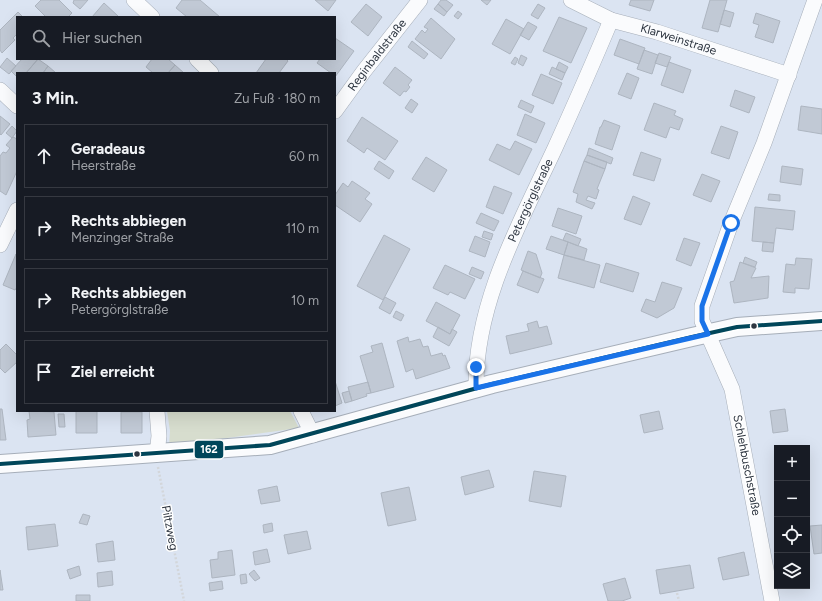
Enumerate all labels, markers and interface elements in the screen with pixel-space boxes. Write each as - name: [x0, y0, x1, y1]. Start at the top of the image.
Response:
- search box: [16, 16, 336, 60]
- street label: Reginbaldstraße: [345, 16, 410, 94]
- street label: Klarweinstraße: [639, 21, 719, 58]
- icon: search: [30, 27, 52, 49]
- text: Hier suchen: [62, 29, 142, 47]
- text: 3 Min.: [32, 88, 78, 108]
- text: Zu Fuß · 180 m: [234, 91, 320, 106]
- text: Geradeaus: [71, 140, 145, 158]
- icon: ahead: [33, 145, 55, 167]
- text: 60 m: [289, 149, 319, 164]
- street label: Petergörglstraße: [505, 156, 556, 244]
- text: Heerstraße: [71, 158, 136, 173]
- text: Rechts abbiegen: [71, 212, 186, 230]
- route start: [722, 214, 740, 232]
- icon: right: [33, 217, 55, 239]
- text: 110 m: [286, 221, 319, 236]
- text: Menzinger Straße: [71, 230, 174, 245]
- text: Rechts abbiegen: [71, 284, 186, 302]
- icon: right: [33, 289, 55, 311]
- text: 10 m: [291, 293, 319, 308]
- text: Petergörglstraße: [71, 302, 168, 317]
- unlabelled marker: [749, 321, 759, 331]
- route end: [467, 358, 485, 376]
- icon: arrive: [33, 361, 55, 383]
- text: Ziel erreicht: [71, 363, 155, 381]
- street label: Schlehbuschstraße: [730, 413, 764, 517]
- line badge: 162: [194, 440, 224, 459]
- text: 162: [200, 443, 218, 456]
- map controls: [774, 445, 810, 589]
- button: +: [774, 445, 810, 481]
- unlabelled marker: [132, 449, 142, 459]
- button: −: [774, 481, 810, 517]
- street label: Piltzweg: [159, 504, 181, 552]
- button: locate: [774, 517, 810, 553]
- button: layers: [774, 553, 810, 589]

